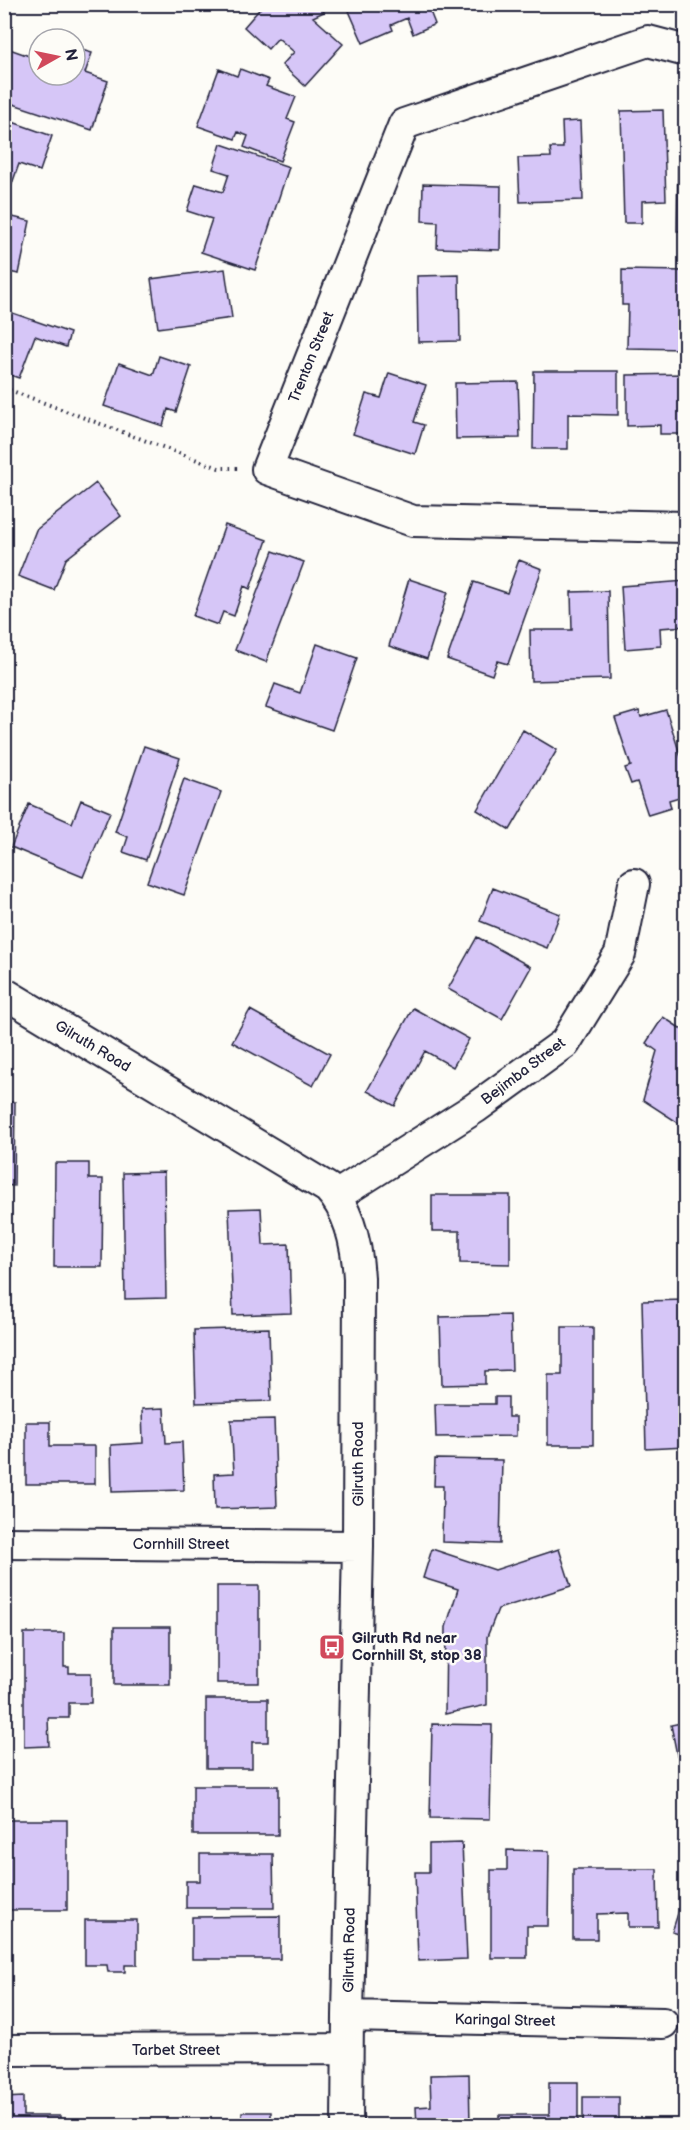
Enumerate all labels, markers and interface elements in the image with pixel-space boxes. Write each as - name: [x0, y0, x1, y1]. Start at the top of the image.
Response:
- north arrow: [27, 27, 87, 87]
- text: N: [60, 47, 81, 62]
- street label: Trenton Street: [285, 308, 339, 406]
- street label: Gilruth Road: [51, 1016, 134, 1076]
- street label: Bejimba Street: [477, 1033, 570, 1109]
- street label: Gilruth Road: [349, 1421, 368, 1507]
- street label: Cornhill Street: [133, 1535, 230, 1554]
- place label: Gilruth Rd near Cornhill St, stop 38: [352, 1629, 482, 1665]
- bus stop icon: Gilruth Rd near Cornhill St, stop 38: [317, 1632, 347, 1662]
- street label: Gilruth Road: [339, 1907, 360, 1993]
- street label: Karingal Street: [454, 2010, 556, 2031]
- street label: Tarbet Street: [132, 2041, 221, 2060]

